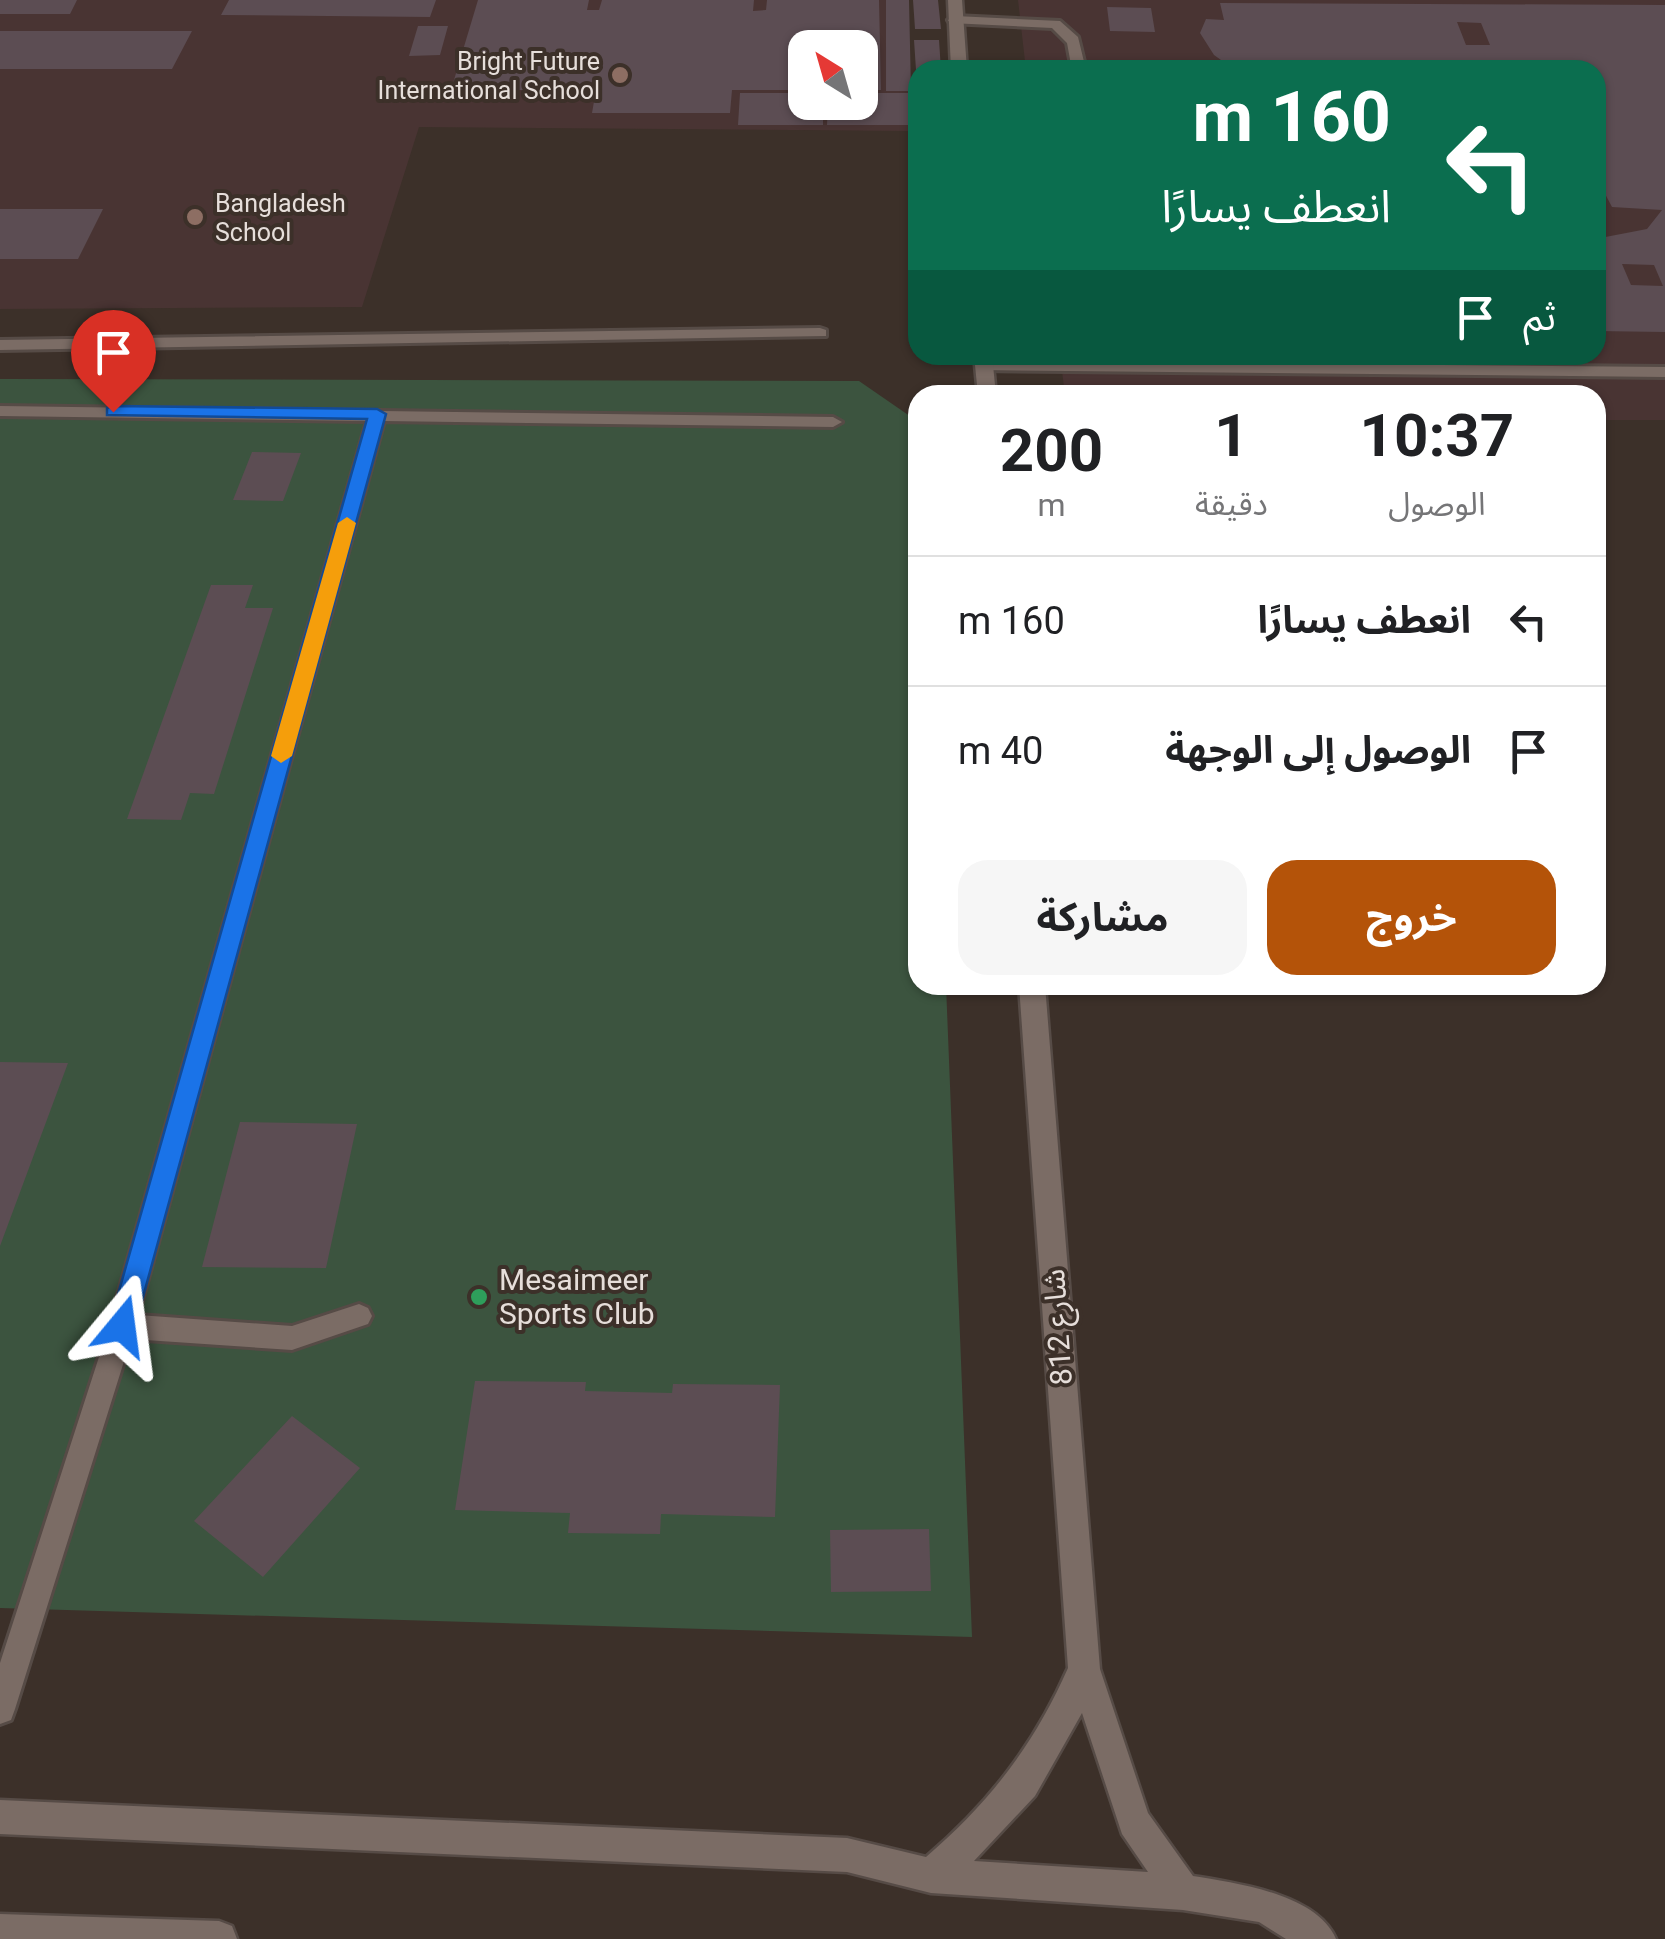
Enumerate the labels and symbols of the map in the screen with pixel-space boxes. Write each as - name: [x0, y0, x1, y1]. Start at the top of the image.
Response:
- north arrow: [788, 30, 878, 120]
- place label: Bright Future International School: [378, 47, 600, 105]
- marker: Bright Future International School: [609, 64, 631, 86]
- place label: Bangladesh School: [215, 189, 346, 247]
- marker: Bangladesh School: [184, 206, 206, 228]
- pin: [71, 310, 156, 413]
- place label: Mesaimeer Sports Club: [499, 1262, 655, 1331]
- street label: شارع 812: [1036, 1267, 1084, 1386]
- position arrow: [70, 1274, 174, 1378]
- marker: Mesaimeer Sports Club: [468, 1286, 490, 1308]

